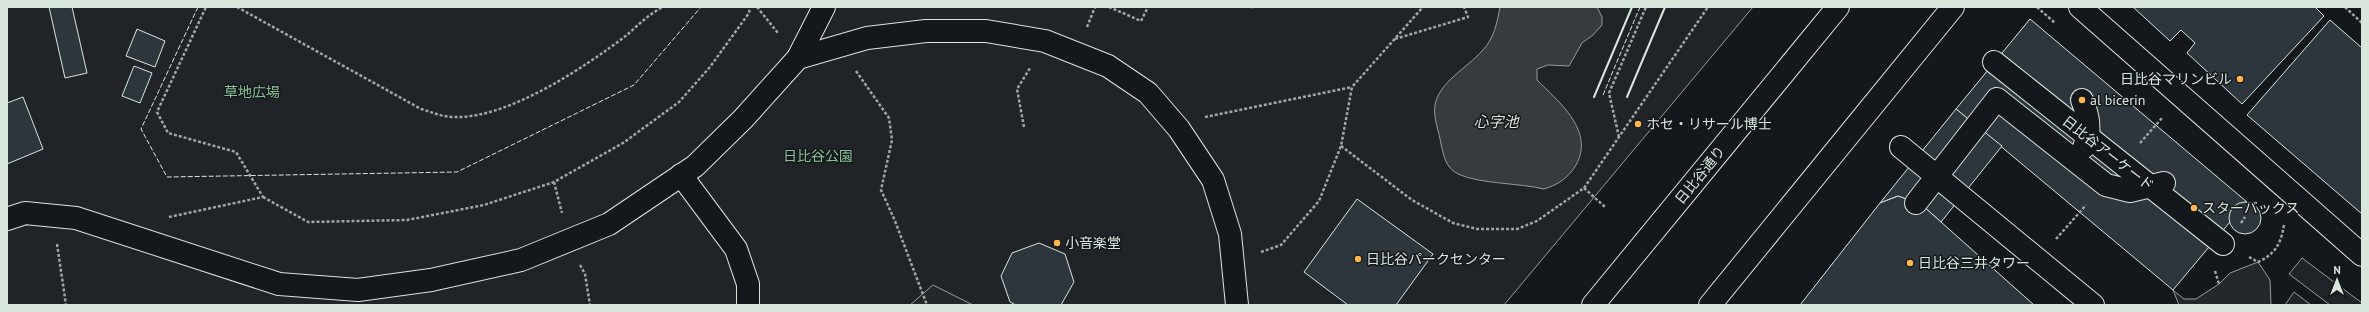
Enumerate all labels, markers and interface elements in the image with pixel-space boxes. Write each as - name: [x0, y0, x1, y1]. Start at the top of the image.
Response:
- place label: 日比谷マリンビル: [2120, 70, 2232, 88]
- marker: 日比谷マリンビル: [2235, 74, 2245, 84]
- park label: 草地広場: [224, 83, 280, 101]
- place label: al bicerin: [2090, 91, 2145, 109]
- marker: al bicerin: [2077, 95, 2087, 105]
- water label: 心字池: [1473, 112, 1520, 131]
- street label: 日比谷アーケード: [2059, 112, 2157, 194]
- place label: ホセ・リサール博士: [1646, 115, 1772, 133]
- marker: ホセ・リサール博士: [1633, 119, 1643, 129]
- street label: 日比谷通り: [1671, 142, 1729, 208]
- park label: 日比谷公園: [783, 147, 853, 165]
- place label: スターバックス: [2202, 199, 2299, 217]
- marker: スターバックス: [2189, 203, 2199, 213]
- place label: 小音楽堂: [1065, 234, 1121, 252]
- marker: 小音楽堂: [1052, 238, 1062, 248]
- place label: 日比谷パークセンター: [1366, 250, 1506, 268]
- marker: 日比谷パークセンター: [1353, 254, 1363, 264]
- place label: 日比谷三井タワー: [1918, 254, 2030, 272]
- marker: 日比谷三井タワー: [1905, 258, 1915, 268]
- north arrow: [2317, 260, 2357, 300]
- text: N: [2333, 263, 2341, 277]

